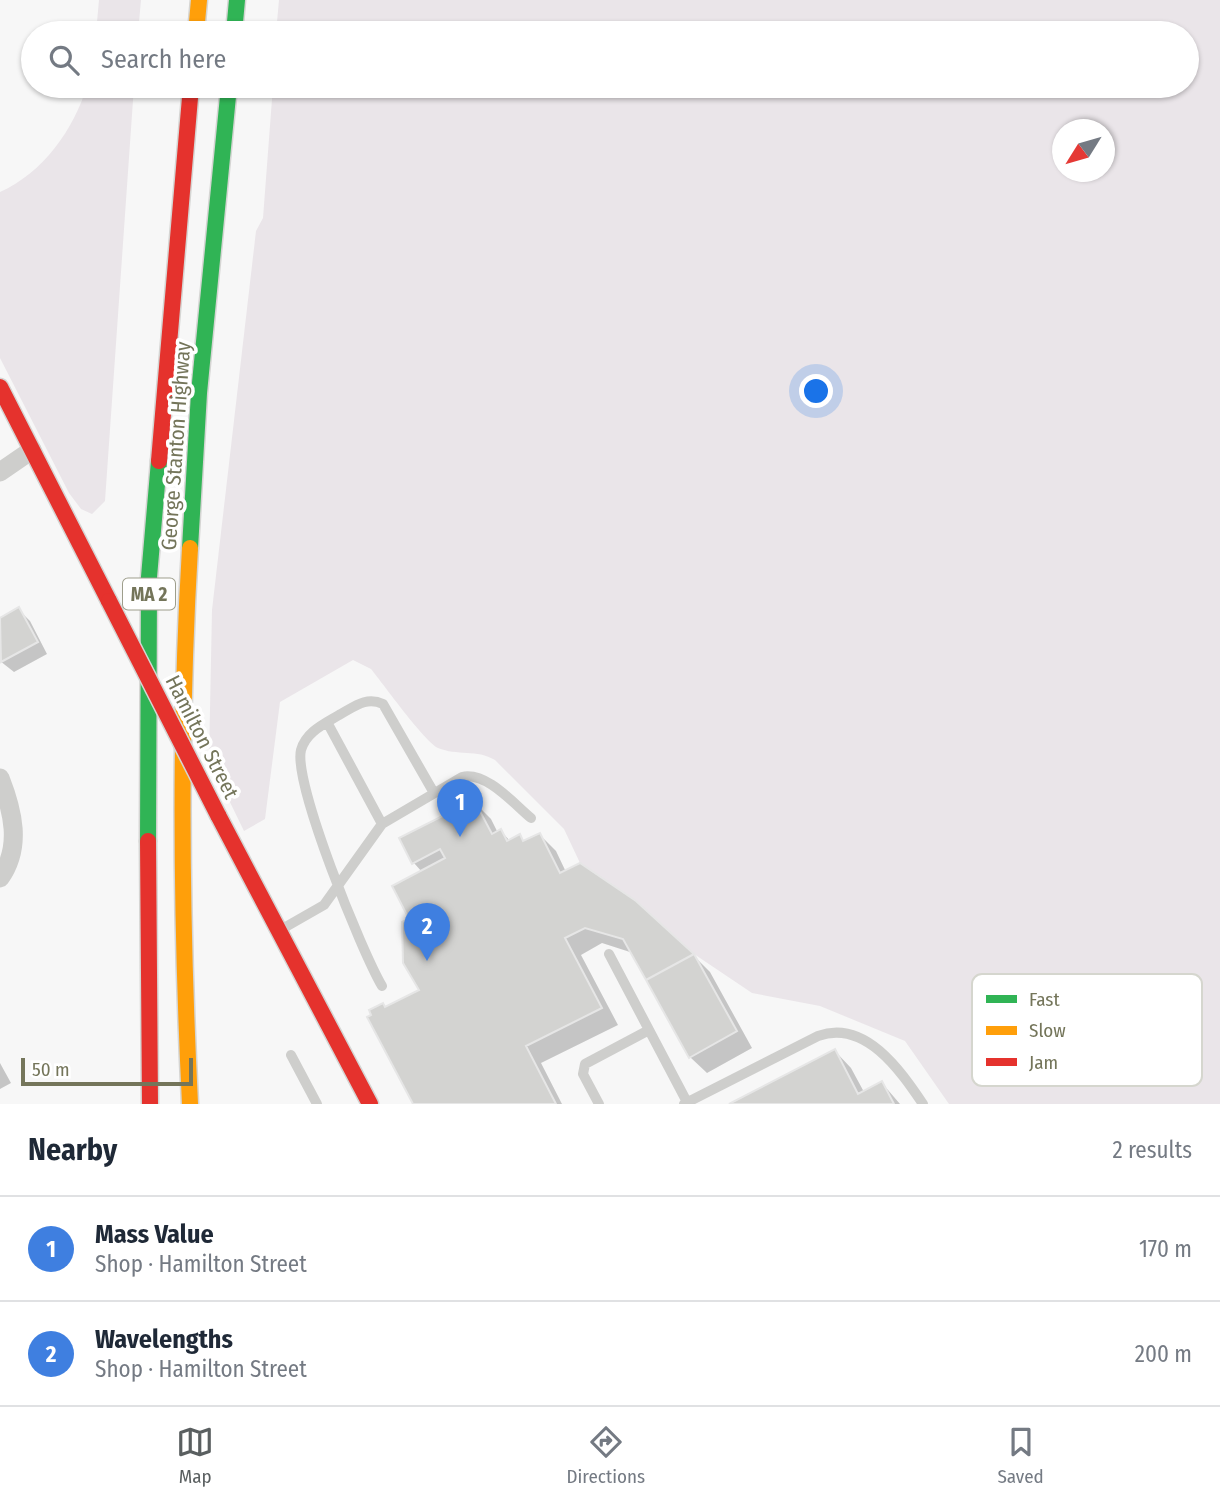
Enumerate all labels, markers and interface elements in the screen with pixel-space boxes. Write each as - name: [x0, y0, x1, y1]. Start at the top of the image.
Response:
- search box: [21, 21, 1199, 98]
- icon: search: [45, 41, 83, 79]
- text: Search here: [101, 44, 226, 75]
- north arrow: [1052, 119, 1115, 182]
- street label: George Stanton Highway: [156, 340, 196, 551]
- your location: [799, 374, 833, 408]
- road number: MA 2: [123, 579, 175, 610]
- street label: Hamilton Street: [160, 671, 244, 803]
- pin: 1: [437, 779, 483, 837]
- pin: 2: [404, 903, 450, 961]
- legend: [972, 974, 1202, 1086]
- text: Fast: [1029, 988, 1060, 1011]
- text: Slow: [1029, 1019, 1066, 1042]
- text: Jam: [1029, 1051, 1058, 1074]
- scale bar: [21, 1055, 192, 1087]
- text: 50 m: [32, 1058, 70, 1081]
- text: Nearby: [28, 1132, 117, 1168]
- text: 2 results: [1112, 1136, 1192, 1164]
- text: Mass Value: [95, 1219, 214, 1250]
- text: 1: [46, 1235, 56, 1263]
- text: 170 m: [1139, 1235, 1192, 1263]
- text: Shop · Hamilton Street: [95, 1250, 307, 1278]
- text: Wavelengths: [95, 1324, 233, 1355]
- text: 2: [46, 1340, 56, 1368]
- text: 200 m: [1135, 1340, 1192, 1368]
- text: Shop · Hamilton Street: [95, 1355, 307, 1383]
- tab: Map: [176, 1423, 214, 1488]
- tab: Directions: [566, 1423, 645, 1488]
- tab: Saved: [997, 1423, 1044, 1488]

